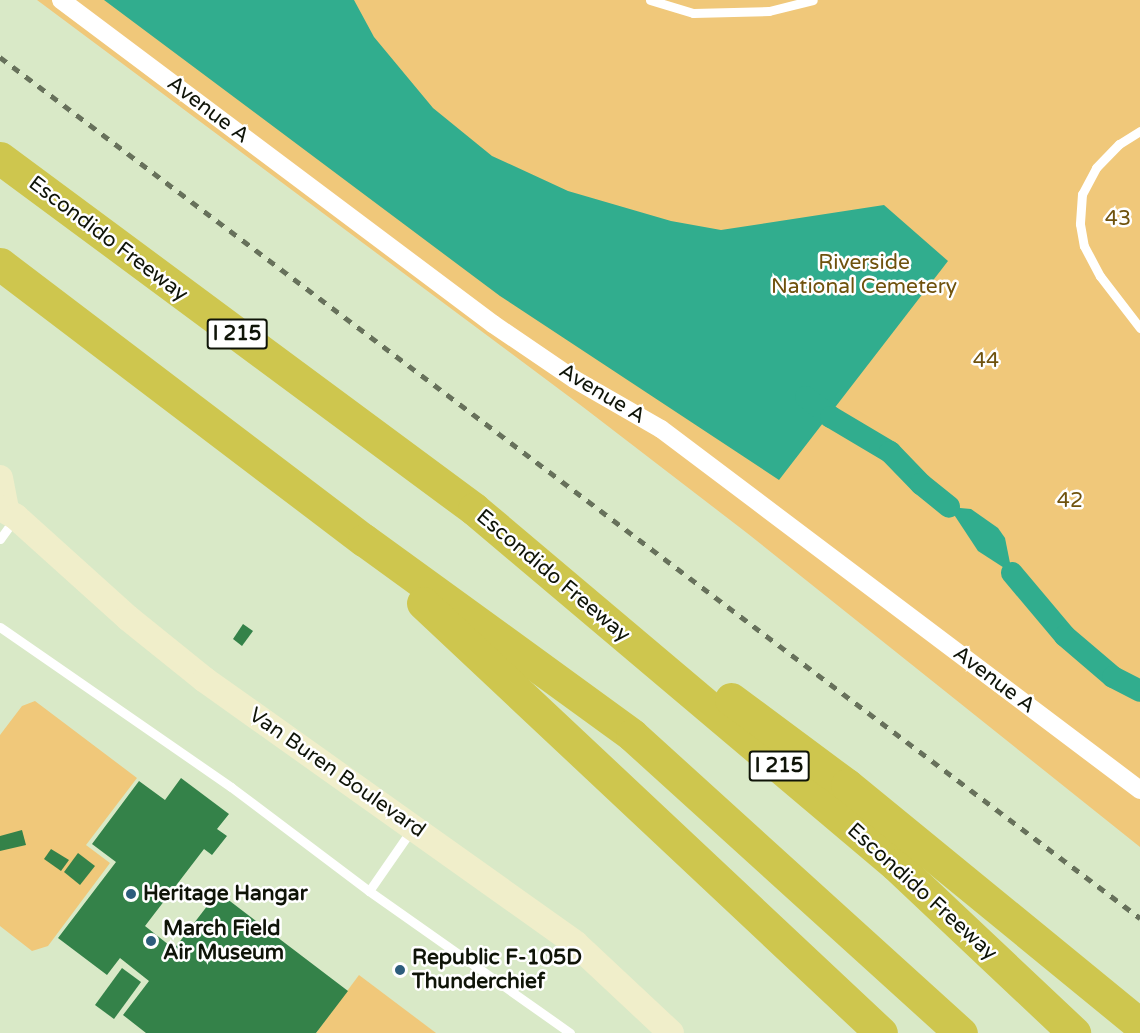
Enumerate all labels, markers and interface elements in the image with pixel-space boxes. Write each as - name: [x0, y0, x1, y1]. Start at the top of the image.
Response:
- street label: Avenue A: [162, 71, 254, 149]
- street label: Escondido Freeway: [23, 171, 193, 307]
- park label: 43: [1105, 206, 1131, 232]
- park label: Riverside National Cemetery: [771, 250, 957, 300]
- road number: I 215: [206, 317, 268, 351]
- park label: 44: [973, 348, 999, 374]
- street label: Avenue A: [554, 358, 650, 430]
- park label: 42: [1057, 488, 1083, 514]
- street label: Escondido Freeway: [471, 504, 635, 648]
- street label: Avenue A: [948, 641, 1040, 719]
- street label: Van Buren Boulevard: [244, 703, 430, 843]
- road number: I 215: [748, 749, 810, 783]
- street label: Escondido Freeway: [842, 818, 1002, 966]
- place label: Heritage Hangar: [143, 881, 308, 907]
- marker: Heritage Hangar: [124, 887, 138, 901]
- place label: March Field Air Museum: [163, 916, 284, 966]
- marker: March Field Air Museum: [144, 934, 158, 948]
- place label: Republic F-105D Thunderchief: [412, 945, 582, 995]
- marker: Republic F-105D Thunderchief: [393, 963, 407, 977]

